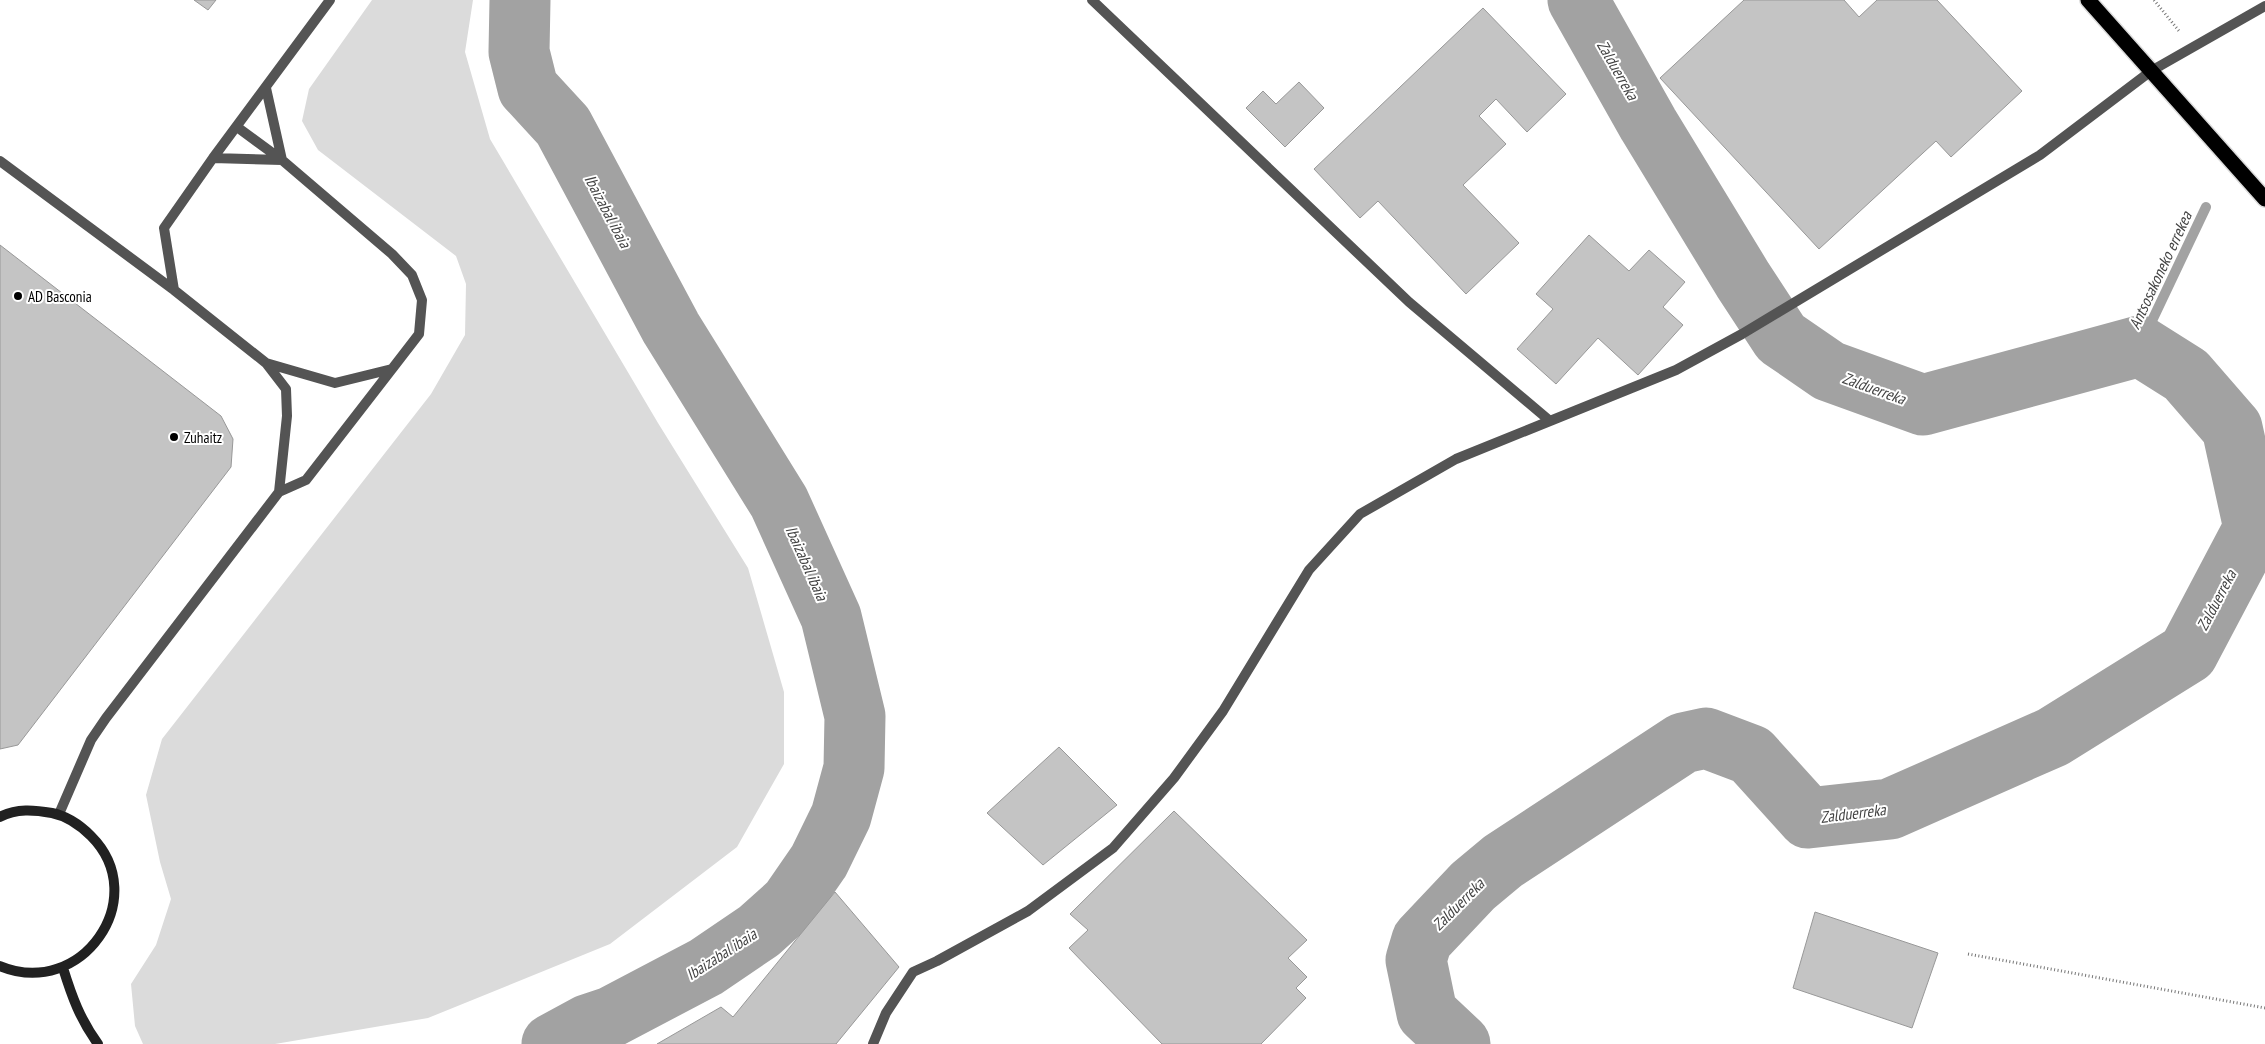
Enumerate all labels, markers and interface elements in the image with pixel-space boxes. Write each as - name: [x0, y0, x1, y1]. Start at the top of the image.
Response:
- water label: Zalduerreka: [1593, 37, 1644, 105]
- water label: Ibaizabal ibaia: [580, 171, 636, 252]
- water label: Antsosakoneko errekea: [2124, 207, 2197, 332]
- place label: AD Basconia: [28, 287, 92, 306]
- marker: AD Basconia: [12, 290, 24, 302]
- water label: Zalduerreka: [1840, 367, 1910, 409]
- place label: Zuhaitz: [184, 428, 222, 447]
- marker: Zuhaitz: [168, 431, 180, 443]
- water label: Ibaizabal ibaia: [782, 522, 833, 605]
- water label: Zalduerreka: [2192, 565, 2241, 634]
- water label: Zalduerreka: [1819, 799, 1888, 827]
- water label: Zalduerreka: [1428, 873, 1489, 934]
- water label: Ibaizabal ibaia: [682, 923, 761, 984]

